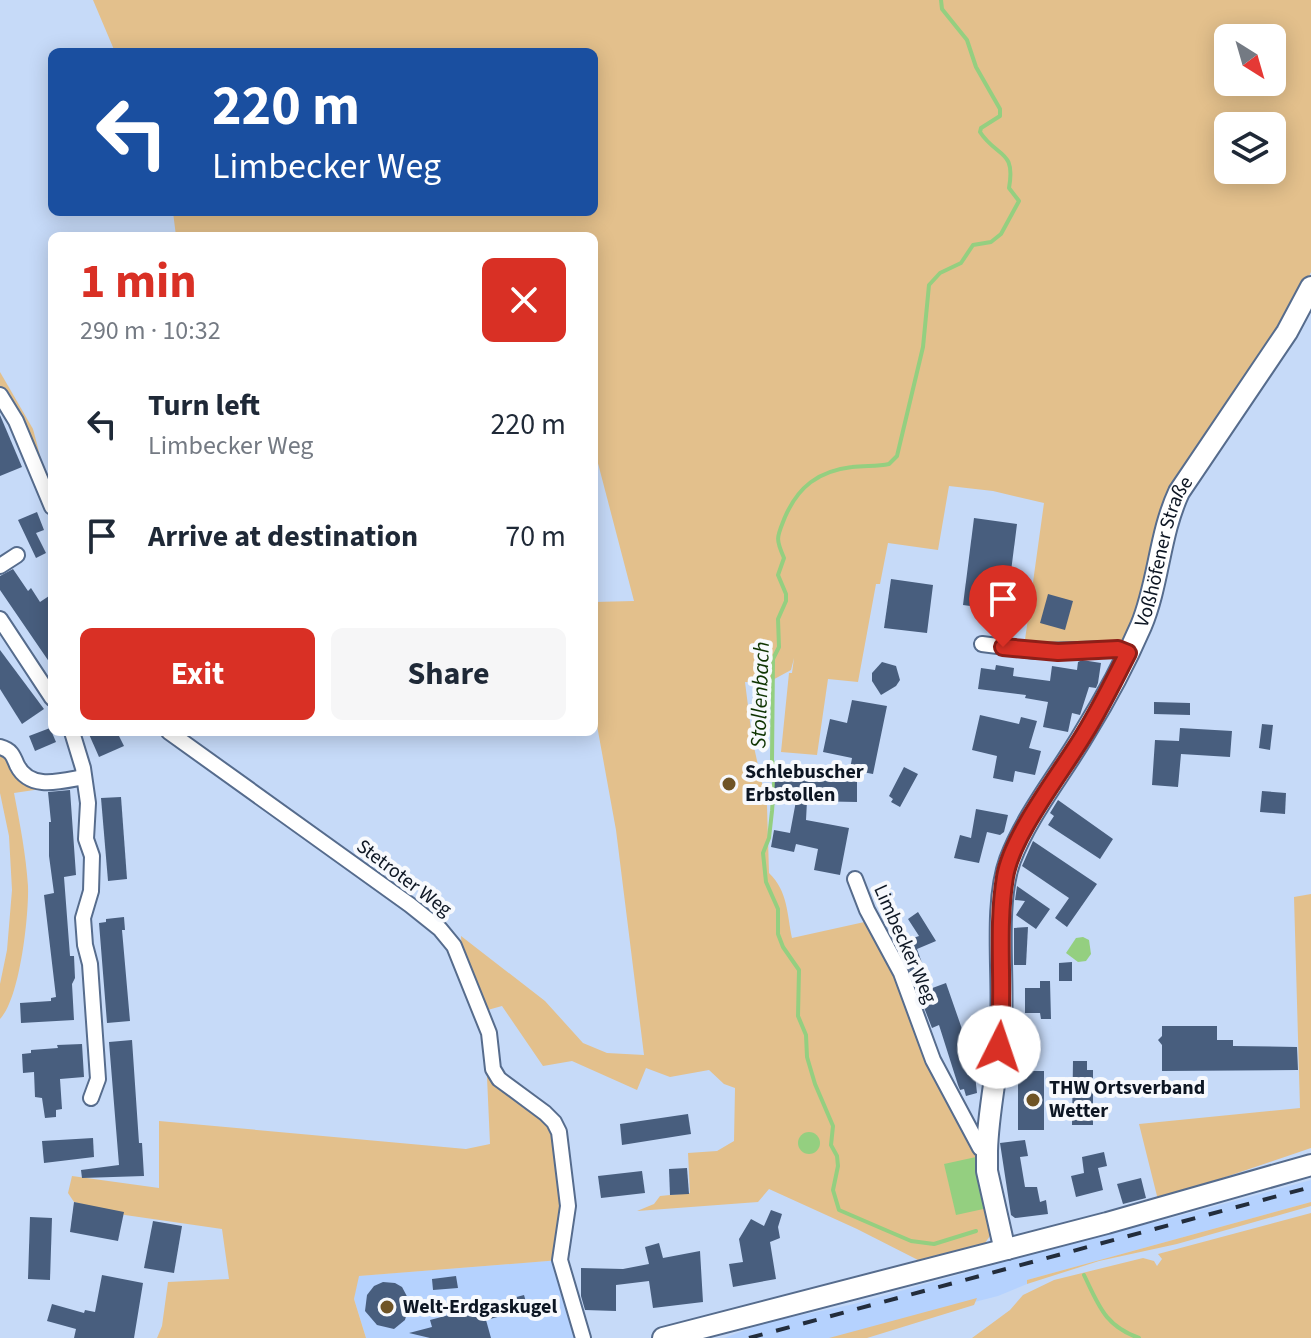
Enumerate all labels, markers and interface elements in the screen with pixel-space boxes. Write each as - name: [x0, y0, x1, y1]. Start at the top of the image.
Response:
- north arrow: [1214, 24, 1286, 96]
- map controls: [1214, 24, 1286, 184]
- text: 220 m: [212, 67, 360, 146]
- icon: left: [80, 80, 184, 184]
- button: layers: [1214, 112, 1286, 184]
- text: Limbecker Weg: [212, 141, 441, 192]
- text: 1 min: [80, 248, 197, 316]
- button: close: [482, 258, 566, 342]
- text: 290 m · 10:32: [80, 312, 221, 349]
- text: Turn left: [148, 384, 260, 427]
- icon: left: [80, 402, 124, 446]
- text: 220 m: [490, 403, 566, 446]
- text: Limbecker Weg: [148, 427, 313, 464]
- street label: Voßhöfener Straße: [1128, 470, 1200, 631]
- icon: arrive: [80, 514, 124, 558]
- text: Arrive at destination: [148, 515, 418, 558]
- text: 70 m: [505, 515, 566, 558]
- pin: [969, 565, 1037, 647]
- icon: arrive: [981, 577, 1025, 621]
- button: Exit: [80, 628, 315, 720]
- button: Share: [331, 628, 566, 720]
- water label: Stollenbach: [742, 641, 778, 749]
- place label: Schlebuscher Erbstollen: [745, 758, 864, 809]
- marker: Schlebuscher Erbstollen: [720, 775, 738, 793]
- street label: Stetroter Weg: [350, 833, 458, 923]
- street label: Limbecker Weg: [866, 880, 944, 1008]
- position arrow: [957, 1005, 1041, 1089]
- place label: THW Ortsverband Wetter: [1049, 1074, 1205, 1125]
- marker: THW Ortsverband Wetter: [1024, 1091, 1042, 1109]
- place label: Welt-Erdgaskugel: [403, 1293, 557, 1321]
- marker: Welt-Erdgaskugel: [378, 1298, 396, 1316]

